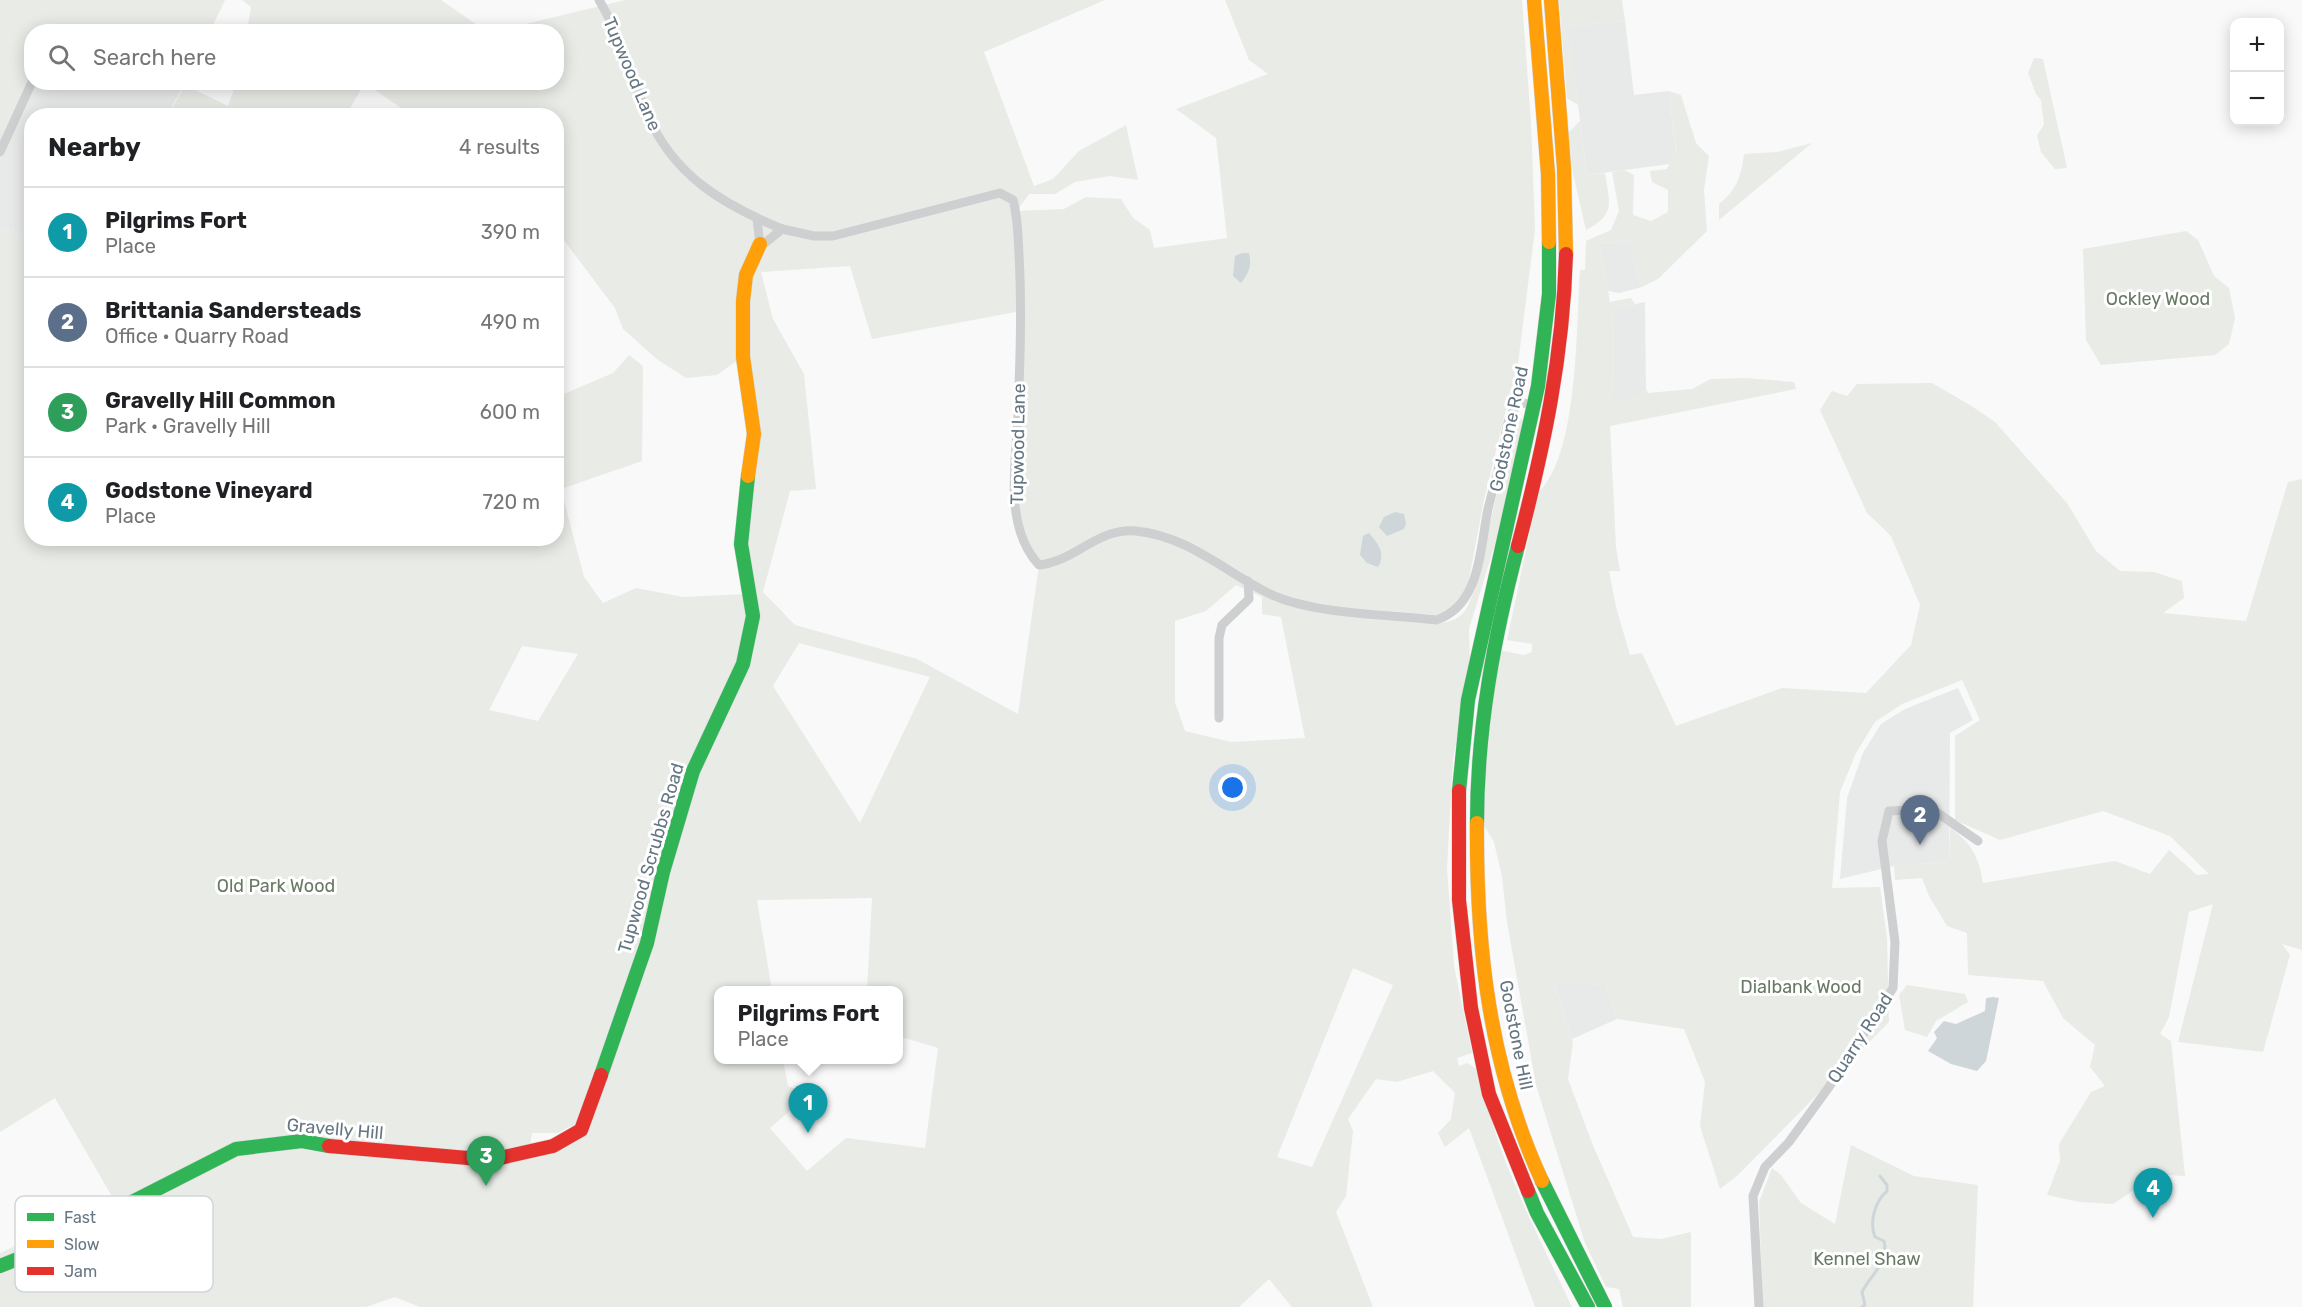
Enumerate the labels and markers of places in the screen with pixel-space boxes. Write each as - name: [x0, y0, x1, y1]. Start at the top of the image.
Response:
- pin: 2: [1900, 796, 1940, 845]
- pin: 1: [788, 1084, 828, 1133]
- pin: 3: [466, 1136, 506, 1186]
- pin: 4: [2134, 1168, 2172, 1218]

